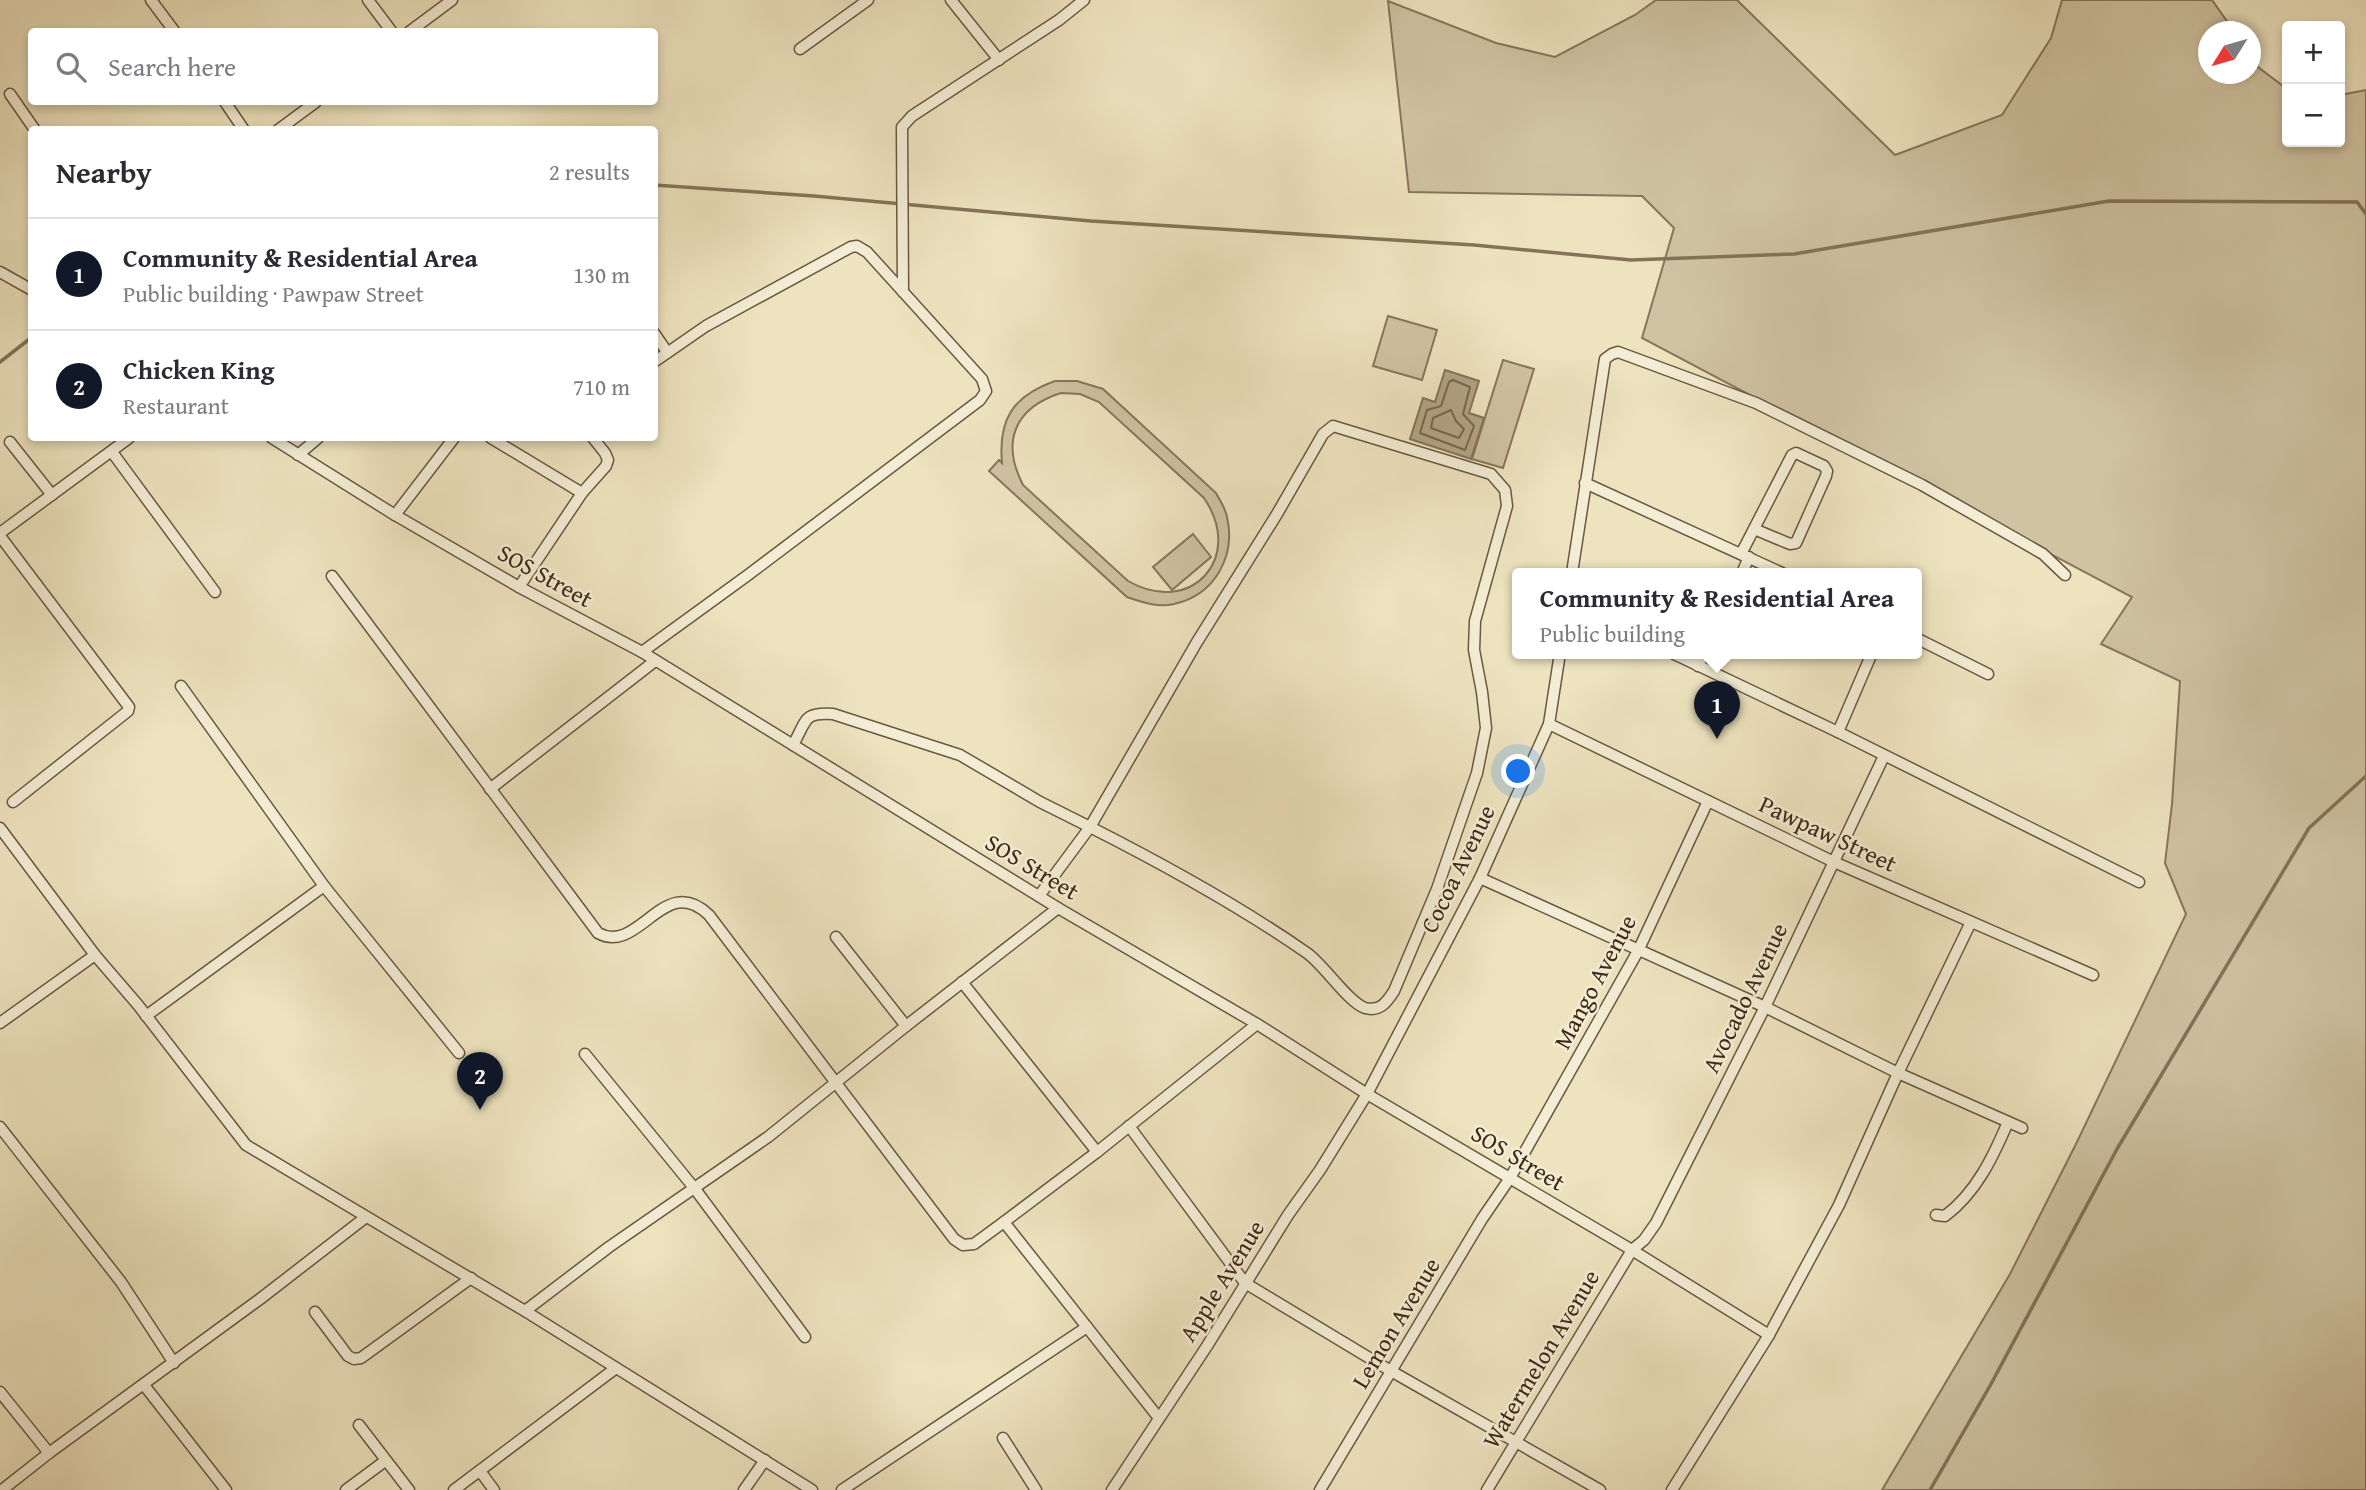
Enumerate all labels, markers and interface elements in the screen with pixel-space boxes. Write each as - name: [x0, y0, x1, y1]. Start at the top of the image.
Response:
- north arrow: [2198, 21, 2261, 84]
- map controls: [2282, 21, 2345, 147]
- button: +: [2282, 21, 2345, 84]
- search box: [28, 28, 658, 105]
- text: Search here: [108, 47, 236, 86]
- icon: search: [52, 48, 90, 86]
- button: −: [2282, 84, 2345, 147]
- text: Nearby: [56, 150, 152, 194]
- text: 2 results: [549, 155, 630, 188]
- text: Community & Residential Area: [123, 238, 478, 277]
- text: 1: [73, 258, 85, 291]
- text: 130 m: [573, 258, 630, 291]
- text: Public building · Pawpaw Street: [123, 277, 424, 310]
- text: Chicken King: [123, 350, 274, 389]
- text: 2: [73, 370, 85, 403]
- text: 710 m: [573, 370, 630, 403]
- text: Restaurant: [123, 389, 229, 422]
- street label: SOS Street: [491, 535, 600, 616]
- popup: [1512, 568, 1922, 659]
- text: Community & Residential Area: [1540, 578, 1894, 617]
- text: Public building: [1540, 617, 1685, 650]
- pin: 1: [1694, 681, 1740, 739]
- your location: [1501, 754, 1535, 788]
- street label: Pawpaw Street: [1754, 786, 1903, 881]
- street label: Cocoa Avenue: [1411, 799, 1504, 939]
- street label: SOS Street: [979, 825, 1086, 909]
- street label: Mango Avenue: [1544, 908, 1645, 1055]
- street label: Avocado Avenue: [1693, 917, 1796, 1079]
- pin: 2: [457, 1052, 503, 1110]
- street label: SOS Street: [1465, 1116, 1572, 1200]
- street label: Apple Avenue: [1170, 1213, 1273, 1348]
- street label: Lemon Avenue: [1343, 1251, 1449, 1395]
- street label: Watermelon Avenue: [1473, 1263, 1608, 1455]

